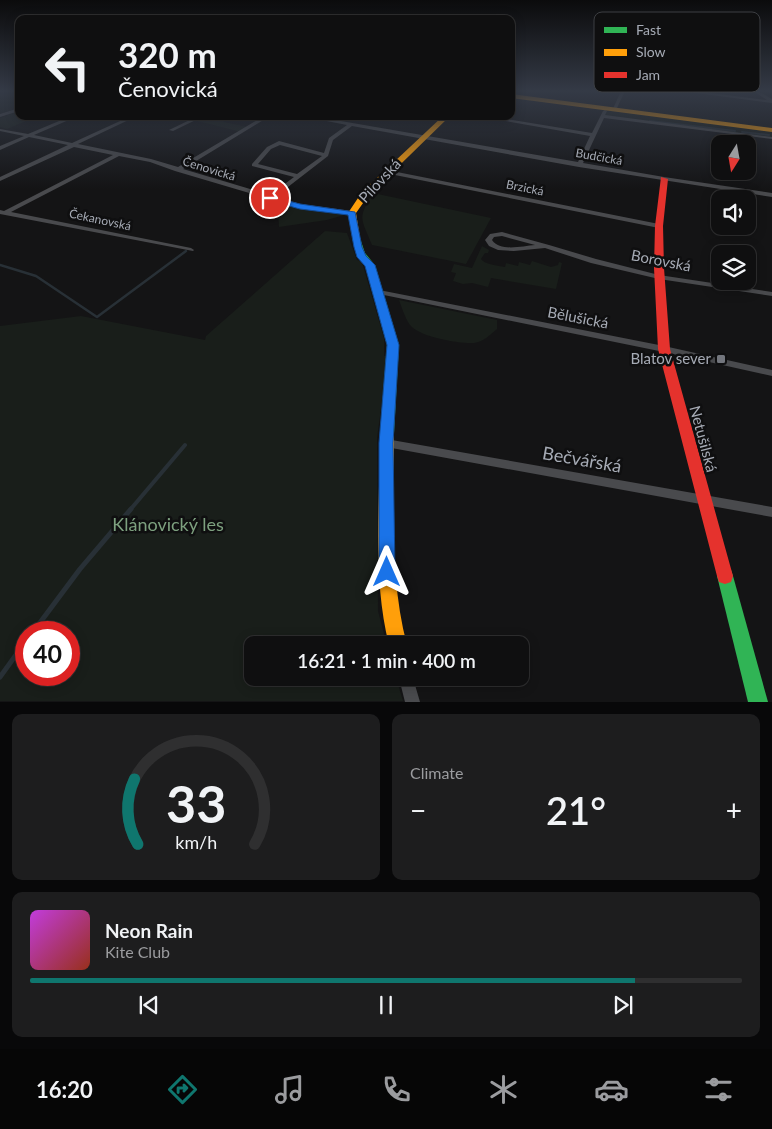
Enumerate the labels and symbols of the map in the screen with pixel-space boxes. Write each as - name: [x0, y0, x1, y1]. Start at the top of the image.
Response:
- legend: [594, 12, 760, 92]
- text: Fast: [636, 21, 661, 38]
- text: Slow: [636, 43, 666, 60]
- text: Jam: [636, 66, 660, 83]
- north arrow: [711, 135, 756, 180]
- street label: Budčická: [574, 145, 624, 168]
- street label: Čenovická: [181, 153, 237, 184]
- street label: Pilovská: [354, 155, 404, 206]
- pin: [249, 177, 291, 219]
- street label: Brzická: [505, 177, 545, 199]
- street label: Čekanovská: [68, 206, 132, 233]
- street label: Borovská: [630, 245, 693, 275]
- street label: Bělušická: [546, 302, 610, 332]
- place label: Blatov sever: [631, 349, 712, 367]
- marker: Blatov sever: [715, 353, 727, 365]
- street label: Netušilská: [686, 404, 721, 474]
- street label: Bečvářská: [541, 441, 623, 477]
- park label: Klánovický les: [112, 513, 224, 535]
- position arrow: [360, 545, 412, 597]
- speed limit sign: 40: [15, 621, 80, 686]

